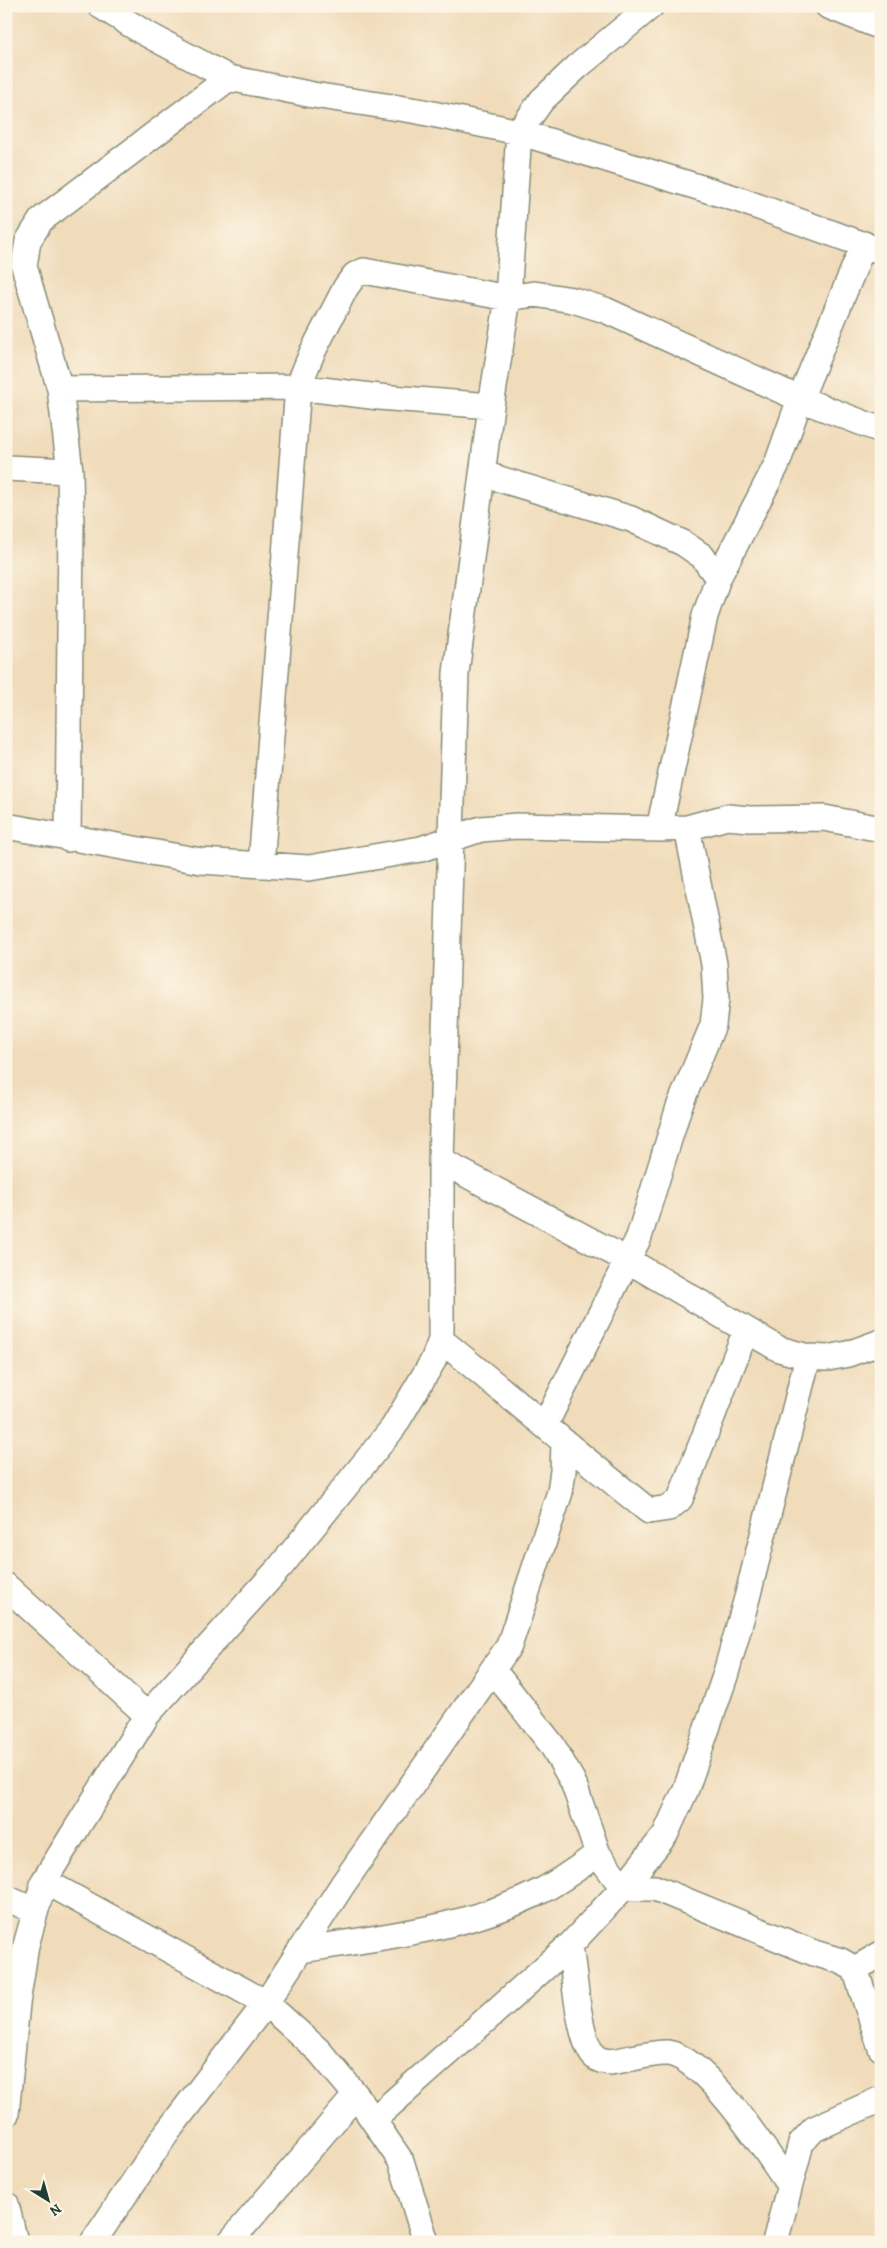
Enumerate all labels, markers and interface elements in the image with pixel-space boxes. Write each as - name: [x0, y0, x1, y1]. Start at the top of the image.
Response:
- north arrow: [22, 2176, 72, 2226]
- text: N: [46, 2199, 65, 2221]

